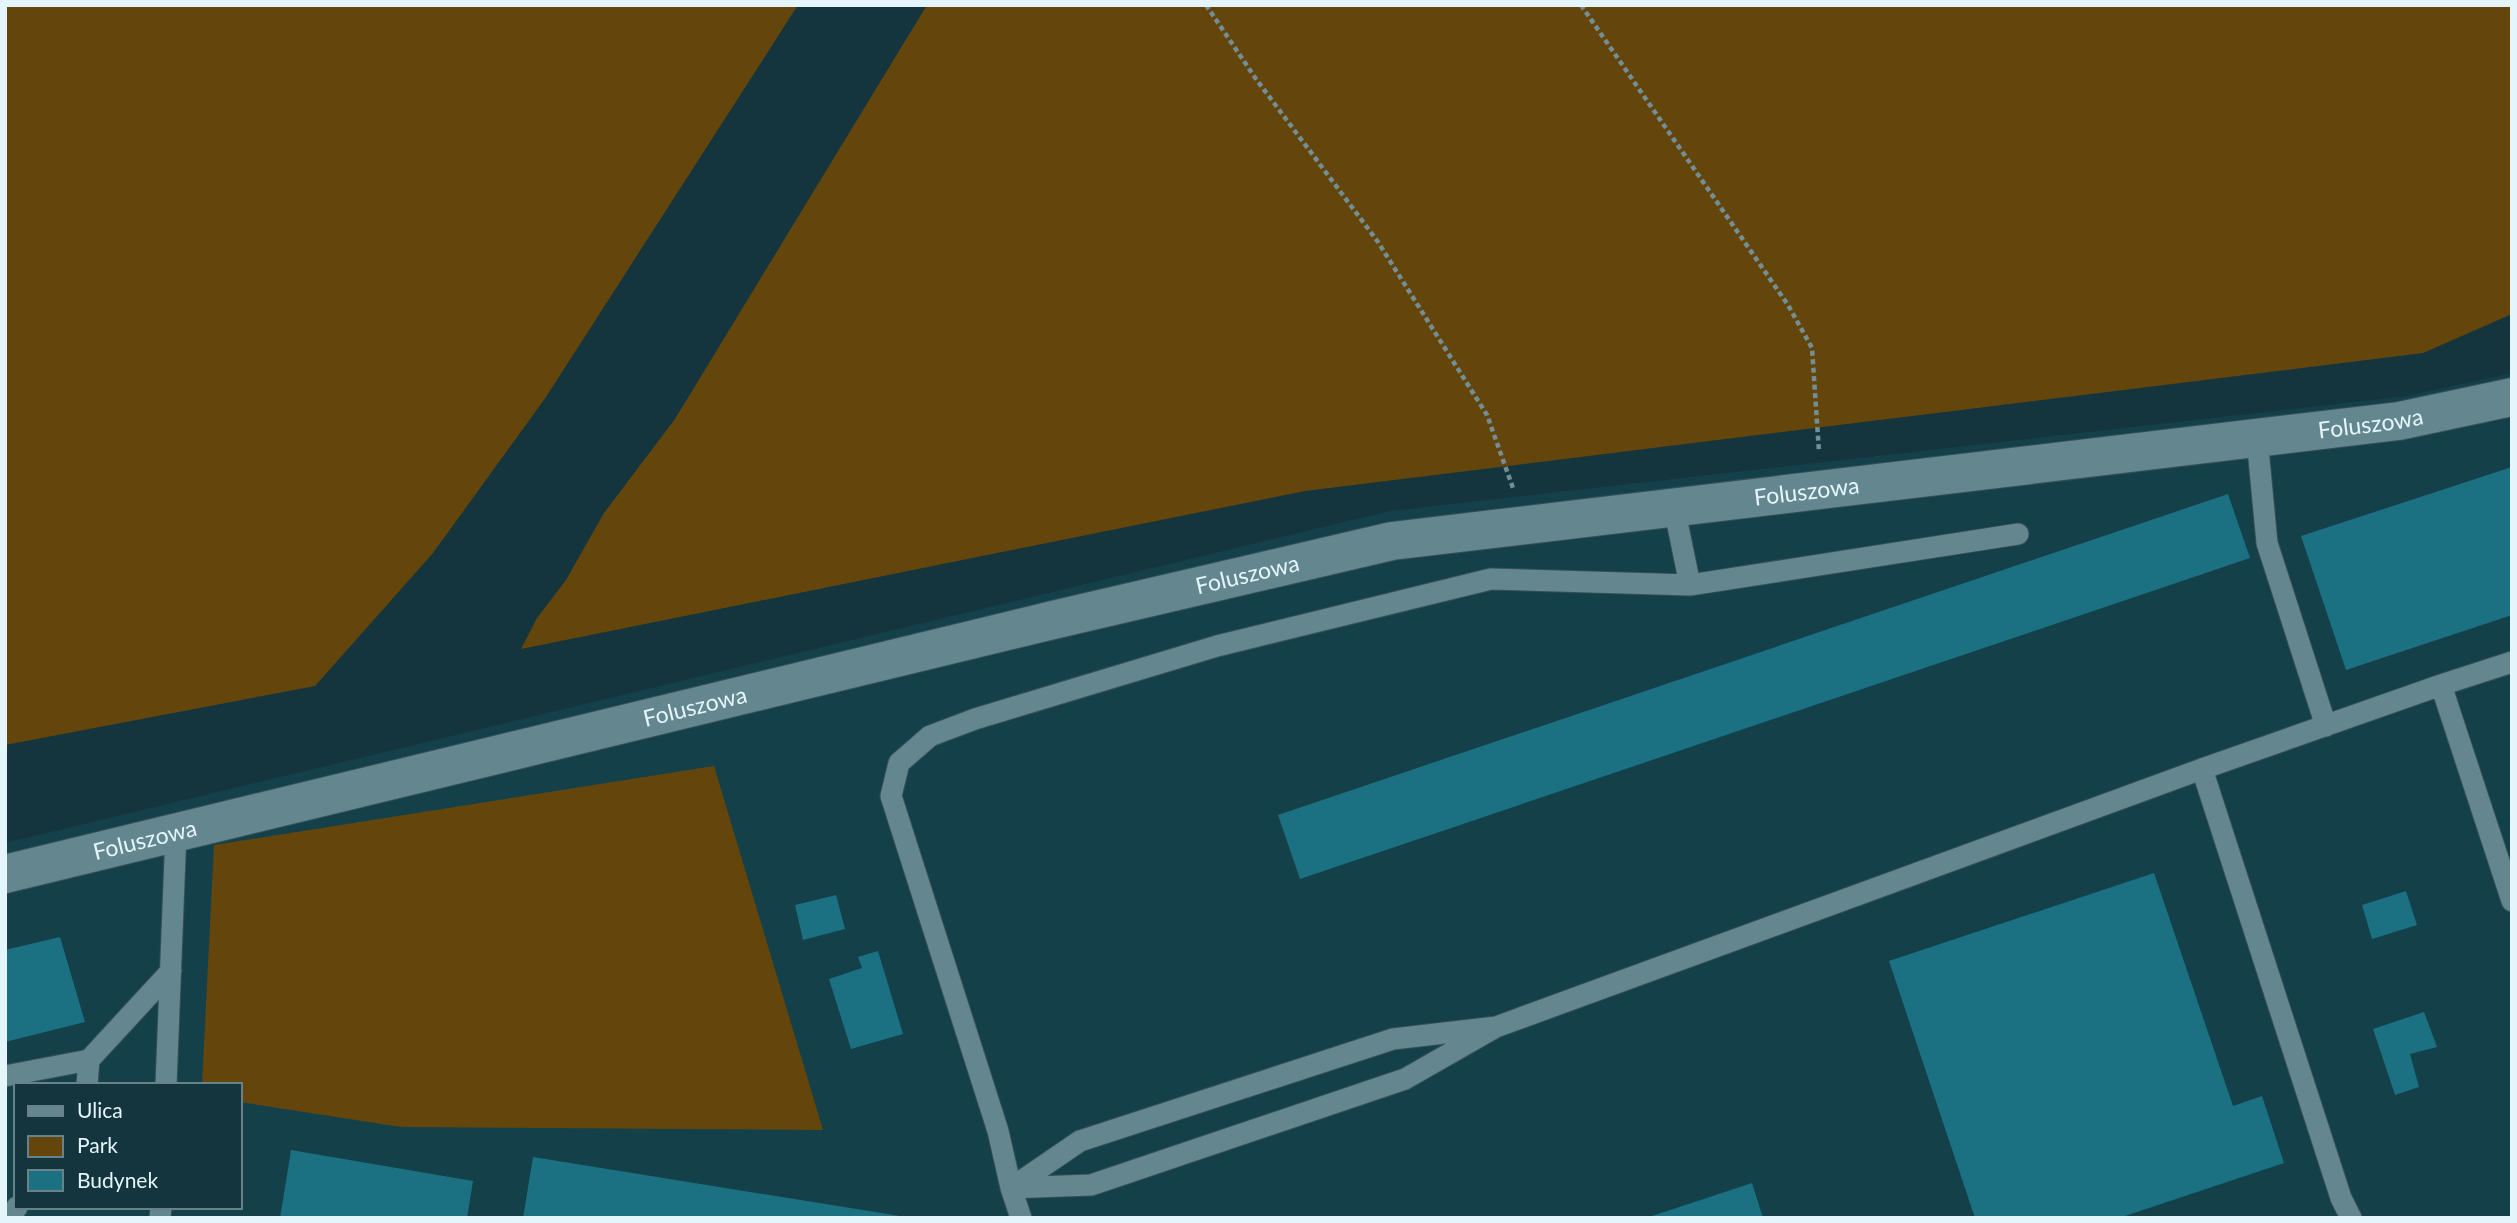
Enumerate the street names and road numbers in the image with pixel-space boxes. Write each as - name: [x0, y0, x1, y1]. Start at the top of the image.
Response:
- street label: Foluszowa: [2316, 401, 2425, 444]
- street label: Foluszowa: [1752, 470, 1861, 511]
- street label: Foluszowa: [1193, 548, 1302, 599]
- street label: Foluszowa: [640, 680, 749, 732]
- street label: Foluszowa: [90, 813, 199, 865]

